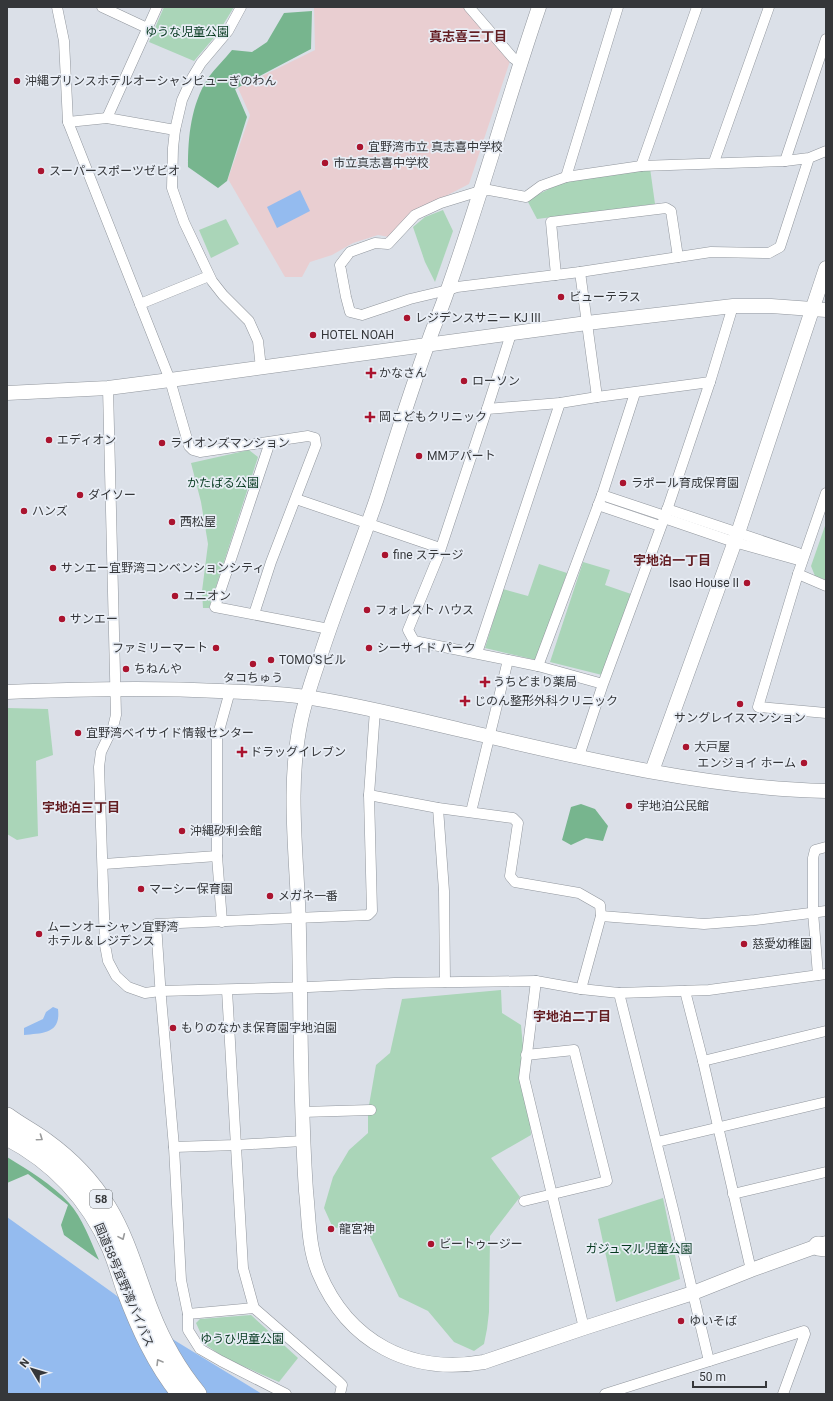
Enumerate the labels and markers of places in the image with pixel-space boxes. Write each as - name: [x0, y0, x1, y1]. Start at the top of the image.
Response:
- place label: 沖縄プリンスホテルオーシャンビューぎのわん: [25, 74, 277, 88]
- marker: 沖縄プリンスホテルオーシャンビューぎのわん: [12, 76, 22, 86]
- place label: 宜野湾市立 真志喜中学校: [368, 140, 503, 154]
- marker: 宜野湾市立 真志喜中学校: [355, 142, 365, 152]
- place label: 市立真志喜中学校: [333, 156, 429, 170]
- marker: 市立真志喜中学校: [320, 158, 330, 168]
- place label: スーパースポーツゼビオ: [49, 164, 180, 178]
- marker: スーパースポーツゼビオ: [36, 166, 46, 176]
- place label: ビューテラス: [569, 290, 641, 304]
- marker: ビューテラス: [556, 292, 566, 302]
- place label: レジデンスサニー KJ III: [415, 311, 541, 325]
- marker: レジデンスサニー KJ III: [402, 313, 412, 323]
- place label: HOTEL NOAH: [321, 328, 394, 342]
- marker: HOTEL NOAH: [308, 330, 318, 340]
- place label: かなさん: [379, 366, 427, 380]
- marker: かなさん: [366, 368, 376, 378]
- place label: ローソン: [472, 374, 520, 388]
- marker: ローソン: [459, 376, 469, 386]
- place label: 岡こどもクリニック: [379, 410, 487, 424]
- marker: 岡こどもクリニック: [364, 411, 376, 423]
- place label: エディオン: [57, 433, 116, 447]
- marker: エディオン: [44, 435, 54, 445]
- place label: ライオンズマンション: [170, 436, 290, 450]
- marker: ライオンズマンション: [157, 438, 167, 448]
- place label: MMアパート: [427, 449, 496, 463]
- marker: MMアパート: [414, 451, 424, 461]
- place label: ラポール育成保育園: [631, 476, 739, 490]
- marker: ラポール育成保育園: [618, 478, 628, 488]
- place label: ダイソー: [88, 488, 136, 502]
- marker: ダイソー: [75, 490, 85, 500]
- place label: ハンズ: [32, 504, 68, 518]
- marker: ハンズ: [19, 506, 29, 516]
- place label: 西松屋: [180, 515, 216, 529]
- marker: 西松屋: [167, 517, 177, 527]
- place label: fine ステージ: [393, 548, 463, 562]
- marker: fine ステージ: [380, 550, 390, 560]
- place label: サンエー宜野湾コンベンションシティ: [61, 561, 264, 575]
- marker: サンエー宜野湾コンベンションシティ: [48, 563, 58, 573]
- place label: Isao House II: [669, 576, 739, 590]
- marker: Isao House II: [742, 578, 752, 588]
- place label: ユニオン: [183, 589, 231, 603]
- marker: ユニオン: [170, 591, 180, 601]
- place label: フォレスト ハウス: [375, 603, 474, 617]
- marker: フォレスト ハウス: [362, 605, 372, 615]
- place label: サンエー: [70, 612, 118, 626]
- marker: サンエー: [57, 614, 67, 624]
- place label: ファミリーマート: [112, 641, 208, 655]
- place label: シーサイド パーク: [377, 641, 476, 655]
- marker: ファミリーマート: [211, 643, 221, 653]
- marker: シーサイド パーク: [364, 643, 374, 653]
- place label: TOMO'Sビル: [279, 653, 346, 667]
- marker: TOMO'Sビル: [266, 655, 276, 665]
- marker: タコちゅう: [248, 659, 258, 669]
- place label: ちねんや: [134, 662, 182, 676]
- marker: ちねんや: [121, 664, 131, 674]
- place label: タコちゅう: [223, 671, 283, 685]
- place label: うちどまり薬局: [493, 675, 577, 689]
- marker: うちどまり薬局: [480, 677, 490, 687]
- place label: じのん整形外科クリニック: [474, 694, 618, 708]
- marker: じのん整形外科クリニック: [459, 695, 471, 707]
- marker: サングレイスマンション: [735, 699, 745, 709]
- place label: サングレイスマンション: [674, 711, 806, 725]
- place label: 宜野湾ベイサイド情報センター: [86, 726, 254, 740]
- marker: 宜野湾ベイサイド情報センター: [73, 728, 83, 738]
- place label: 大戸屋: [694, 740, 730, 754]
- marker: 大戸屋: [681, 742, 691, 752]
- place label: ドラッグイレブン: [250, 745, 346, 759]
- marker: ドラッグイレブン: [237, 747, 247, 757]
- place label: エンジョイ ホーム: [697, 756, 796, 770]
- marker: エンジョイ ホーム: [799, 758, 809, 768]
- place label: 宇地泊公民館: [637, 799, 709, 813]
- marker: 宇地泊公民館: [624, 801, 634, 811]
- place label: 沖縄砂利会館: [190, 824, 262, 838]
- marker: 沖縄砂利会館: [177, 826, 187, 836]
- place label: マーシー保育園: [149, 882, 233, 896]
- marker: マーシー保育園: [136, 884, 146, 894]
- place label: メガネ一番: [278, 889, 338, 903]
- marker: メガネ一番: [265, 891, 275, 901]
- place label: ムーンオーシャン宜野湾 ホテル＆レジデンス: [47, 920, 178, 948]
- marker: ムーンオーシャン宜野湾 ホテル＆レジデンス: [34, 929, 44, 939]
- place label: 慈愛幼稚園: [752, 937, 812, 951]
- marker: 慈愛幼稚園: [739, 939, 749, 949]
- place label: もりのなかま保育園宇地泊園: [181, 1021, 337, 1035]
- marker: もりのなかま保育園宇地泊園: [168, 1023, 178, 1033]
- place label: 龍宮神: [339, 1222, 375, 1236]
- marker: 龍宮神: [326, 1224, 336, 1234]
- place label: ビートゥージー: [439, 1237, 523, 1251]
- marker: ビートゥージー: [426, 1239, 436, 1249]
- place label: ゆいそば: [689, 1314, 737, 1328]
- marker: ゆいそば: [676, 1316, 686, 1326]

